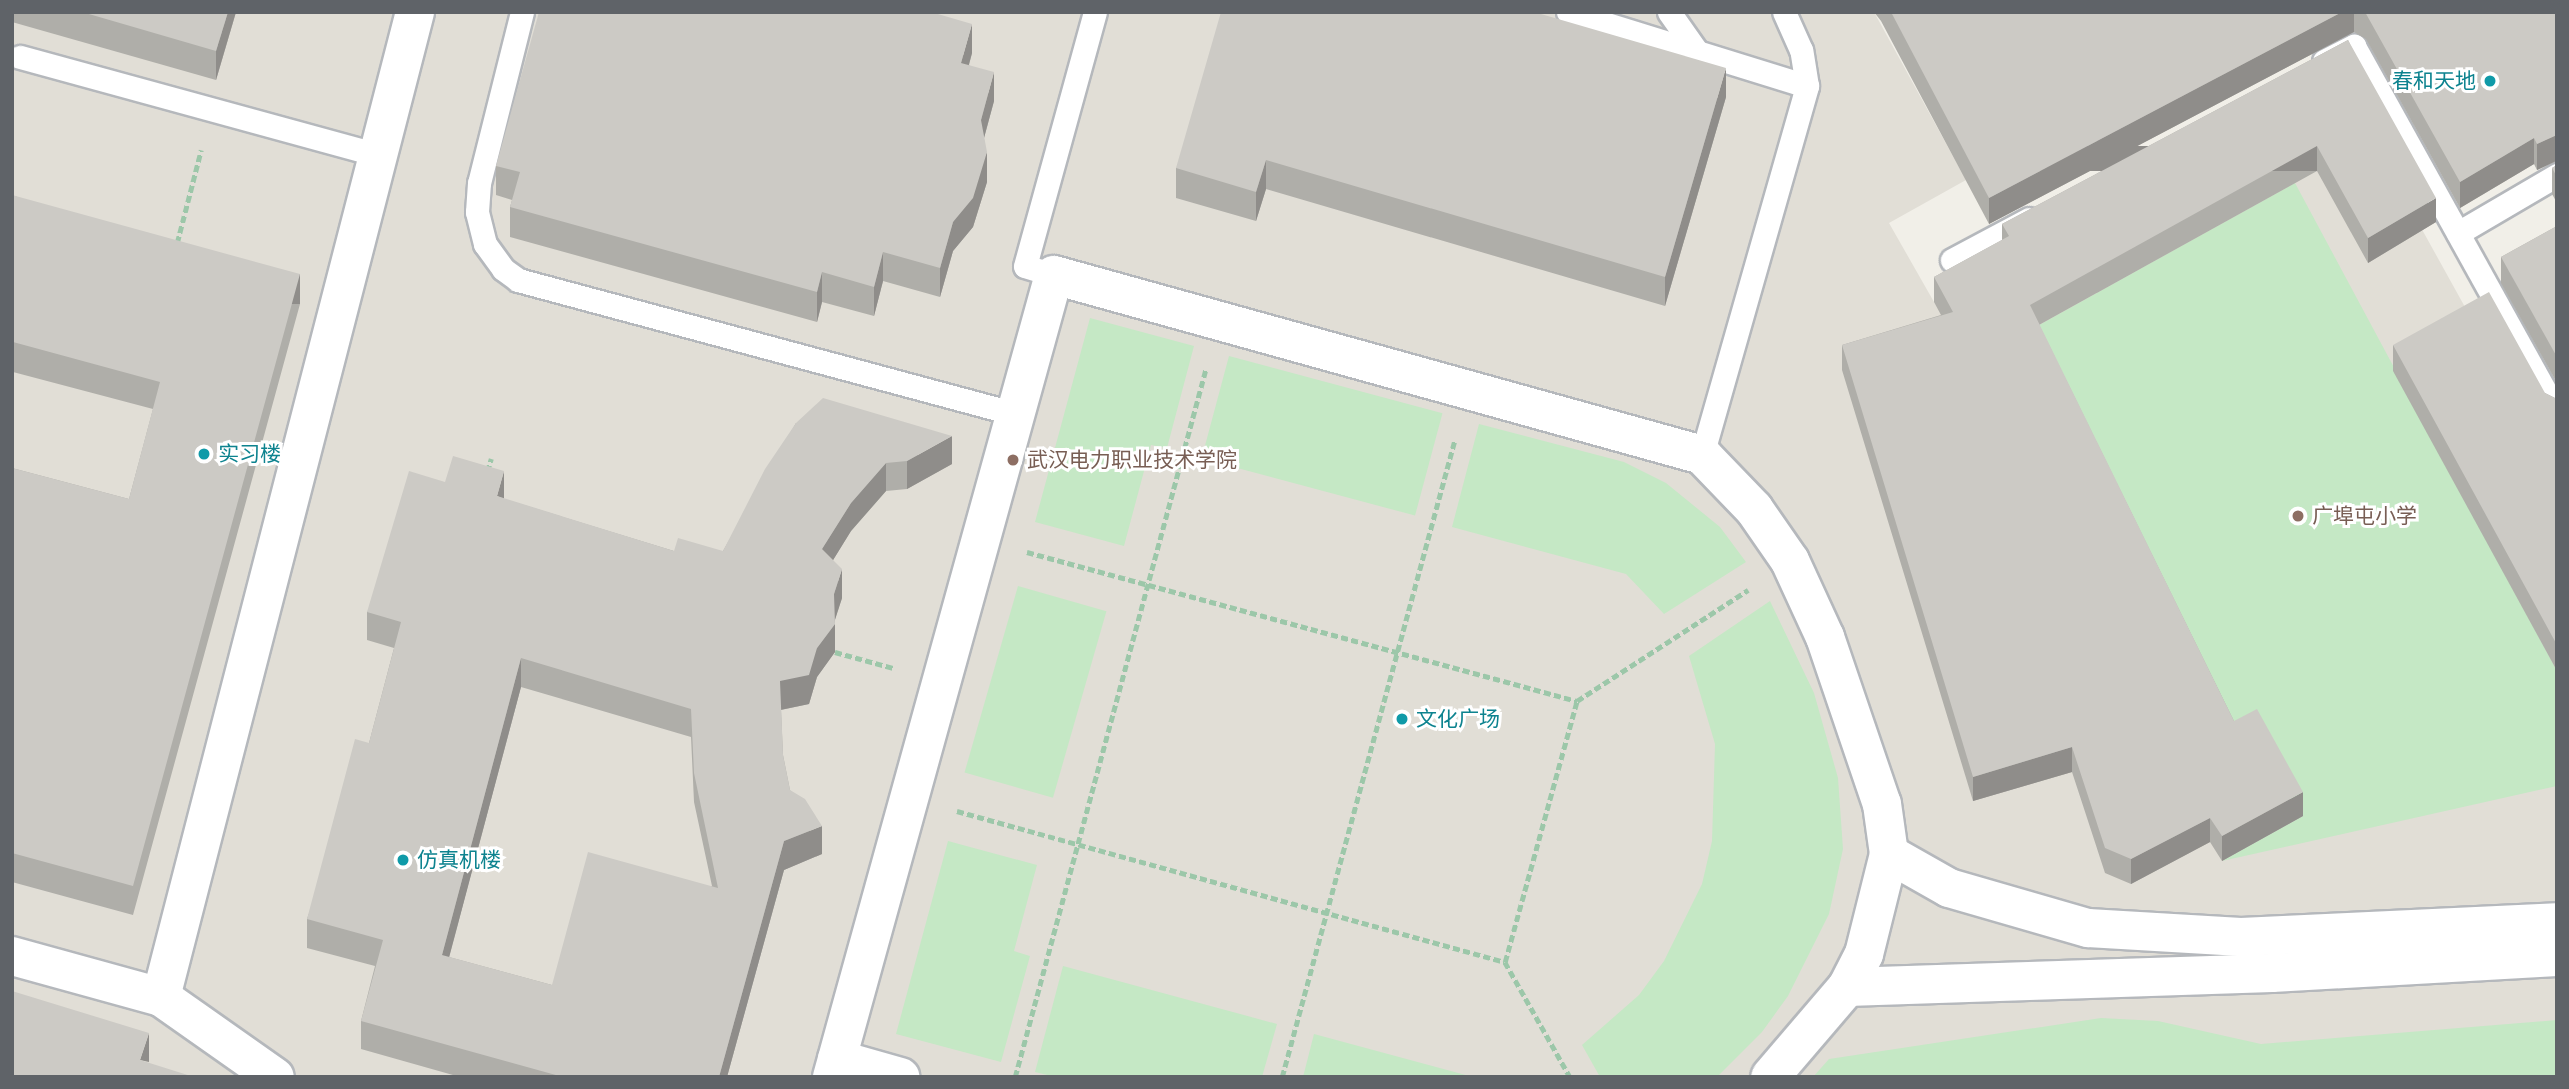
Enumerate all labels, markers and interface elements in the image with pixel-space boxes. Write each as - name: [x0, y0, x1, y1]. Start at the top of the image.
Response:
- place label: 春和天地: [2392, 68, 2476, 94]
- marker: 春和天地: [2482, 73, 2498, 89]
- place label: 实习楼: [218, 441, 281, 467]
- marker: 实习楼: [196, 446, 212, 462]
- place label: 武汉电力职业技术学院: [1027, 447, 1237, 473]
- marker: 武汉电力职业技术学院: [1005, 452, 1021, 468]
- place label: 广埠屯小学: [2312, 503, 2417, 529]
- marker: 广埠屯小学: [2290, 508, 2306, 524]
- place label: 文化广场: [1416, 706, 1500, 732]
- marker: 文化广场: [1394, 711, 1410, 727]
- place label: 仿真机楼: [417, 847, 501, 873]
- marker: 仿真机楼: [395, 852, 411, 868]

